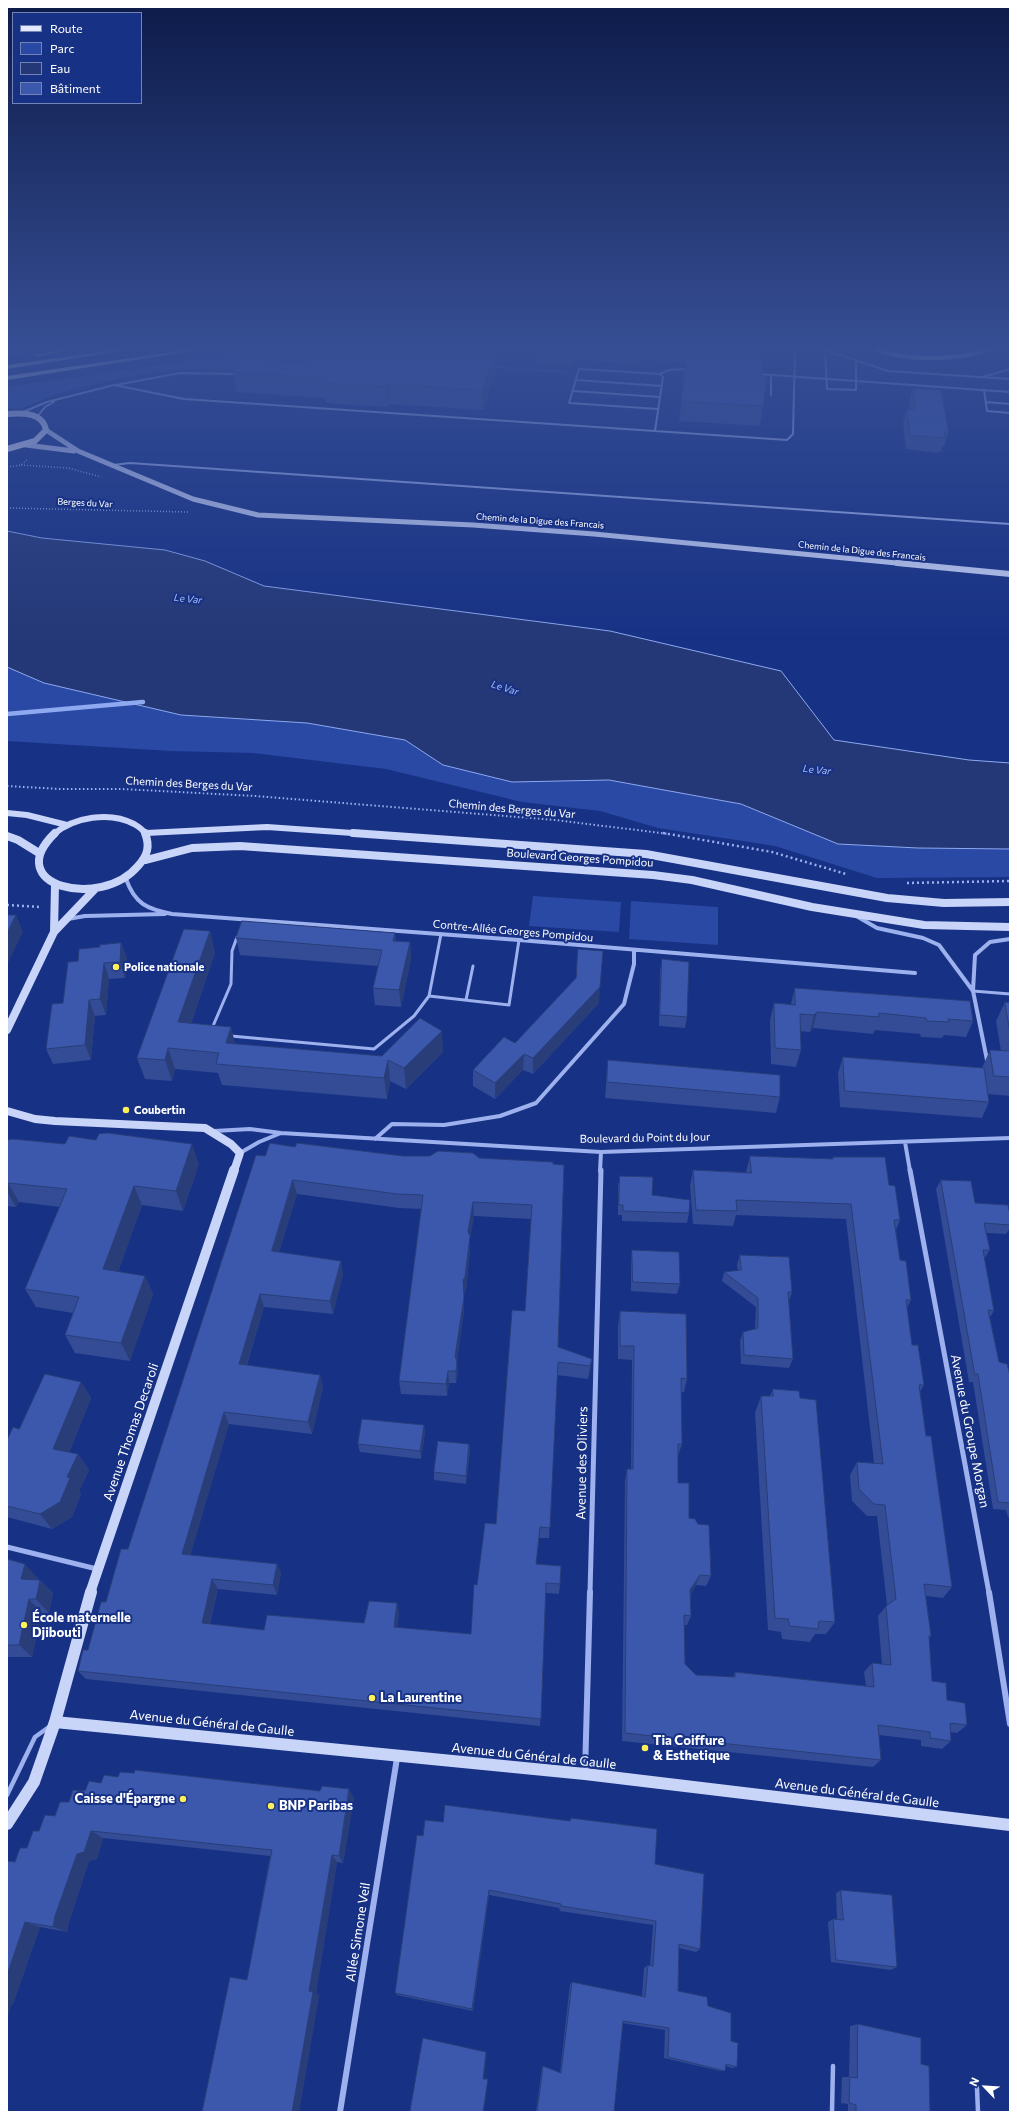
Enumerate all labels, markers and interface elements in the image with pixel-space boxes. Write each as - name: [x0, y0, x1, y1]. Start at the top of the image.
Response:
- legend: [12, 12, 142, 104]
- text: Route: [50, 21, 83, 35]
- text: Parc: [50, 41, 74, 55]
- text: Eau: [50, 61, 70, 75]
- text: Bâtiment: [50, 81, 101, 95]
- street label: Berges du Var: [57, 496, 113, 510]
- street label: Chemin de la Digue des Francais: [476, 511, 604, 531]
- street label: Chemin de la Digue des Francais: [798, 539, 926, 563]
- water label: Le Var: [173, 592, 203, 606]
- water label: Le Var: [490, 678, 520, 698]
- water label: Le Var: [802, 763, 832, 777]
- street label: Chemin des Berges du Var: [125, 774, 253, 794]
- street label: Chemin des Berges du Var: [448, 797, 576, 821]
- street label: Boulevard Georges Pompidou: [506, 846, 654, 870]
- street label: Contre-Allée Georges Pompidou: [432, 917, 594, 945]
- place label: Police nationale: [124, 960, 204, 974]
- marker: Police nationale: [111, 962, 121, 972]
- place label: Coubertin: [134, 1103, 185, 1117]
- marker: Coubertin: [121, 1105, 131, 1115]
- street label: Boulevard du Point du Jour: [580, 1130, 710, 1146]
- street label: Avenue du Groupe Morgan: [947, 1353, 993, 1509]
- street label: Avenue Thomas Decaroli: [100, 1361, 162, 1503]
- street label: Avenue des Oliviers: [573, 1406, 591, 1520]
- place label: École maternelle Djibouti: [32, 1610, 131, 1641]
- marker: École maternelle Djibouti: [19, 1620, 29, 1630]
- place label: La Laurentine: [380, 1690, 462, 1706]
- marker: La Laurentine: [367, 1693, 377, 1703]
- street label: Avenue du Général de Gaulle: [129, 1707, 295, 1739]
- place label: Tia Coiffure & Esthetique: [653, 1733, 730, 1764]
- street label: Avenue du Général de Gaulle: [451, 1740, 617, 1772]
- marker: Tia Coiffure & Esthetique: [640, 1743, 650, 1753]
- street label: Avenue du Général de Gaulle: [774, 1775, 940, 1811]
- place label: Caisse d'Épargne: [75, 1791, 175, 1807]
- marker: Caisse d'Épargne: [178, 1794, 188, 1804]
- place label: BNP Paribas: [279, 1798, 353, 1814]
- marker: BNP Paribas: [266, 1801, 276, 1811]
- street label: Allée Simone Veil: [342, 1881, 374, 1983]
- north arrow: [965, 2067, 1005, 2107]
- text: N: [966, 2075, 981, 2088]

